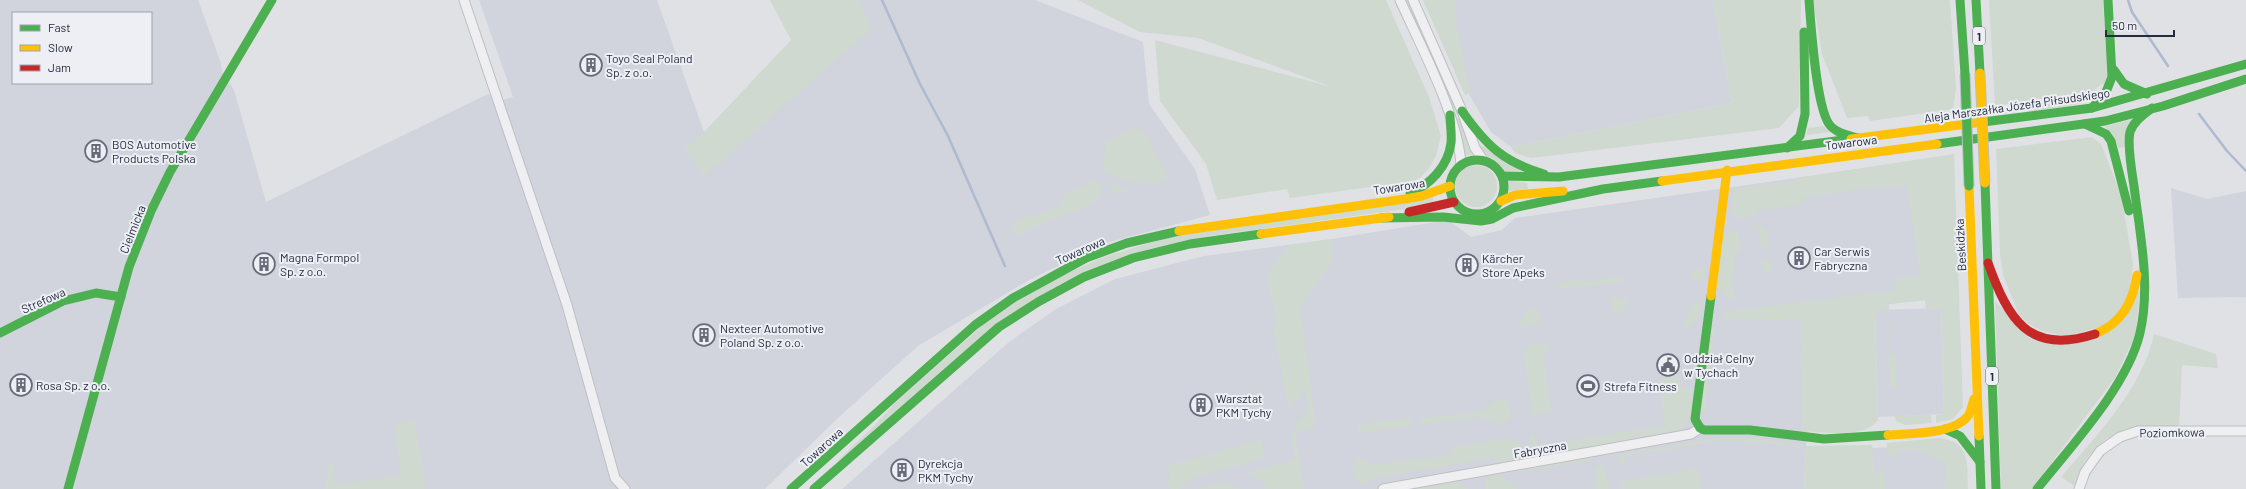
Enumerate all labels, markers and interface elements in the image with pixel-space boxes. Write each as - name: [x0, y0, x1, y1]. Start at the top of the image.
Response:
- legend: [12, 12, 152, 84]
- scale bar: [2106, 12, 2174, 38]
- text: 50 m: [2112, 18, 2137, 32]
- text: Fast: [48, 20, 71, 34]
- road number: 1: [1973, 27, 1985, 45]
- text: Slow: [48, 40, 73, 54]
- place label: Toyo Seal Poland Sp. z o.o.: [606, 51, 692, 79]
- building icon: Toyo Seal Poland Sp. z o.o.: [578, 52, 604, 78]
- text: Jam: [48, 60, 71, 74]
- street label: Aleja Marszałka Józefa Piłsudskiego: [1923, 85, 2111, 125]
- street label: Towarowa: [1824, 132, 1878, 152]
- place label: BOS Automotive Products Polska: [112, 137, 196, 165]
- building icon: BOS Automotive Products Polska: [83, 138, 109, 164]
- street label: Towarowa: [1372, 175, 1426, 197]
- street label: Cielmicka: [116, 203, 148, 255]
- street label: Beskidzka: [1952, 218, 1968, 272]
- street label: Towarowa: [1053, 233, 1107, 267]
- place label: Car Serwis Fabryczna: [1814, 244, 1870, 272]
- building icon: Car Serwis Fabryczna: [1786, 245, 1812, 271]
- place label: Magna Formpol Sp. z o.o.: [280, 250, 359, 278]
- building icon: Magna Formpol Sp. z o.o.: [251, 251, 277, 277]
- place label: Kärcher Store Apeks: [1482, 251, 1545, 279]
- building icon: Kärcher Store Apeks: [1454, 252, 1480, 278]
- street label: Strefowa: [19, 284, 67, 316]
- place label: Nexteer Automotive Poland Sp. z o.o.: [720, 321, 824, 349]
- building icon: Nexteer Automotive Poland Sp. z o.o.: [691, 322, 717, 348]
- place label: Oddział Celny w Tychach: [1684, 351, 1754, 379]
- public building icon: Oddział Celny w Tychach: [1655, 352, 1681, 378]
- road number: 1: [1986, 367, 1998, 385]
- building icon: Rosa Sp. z o.o.: [8, 372, 34, 398]
- sports icon: Strefa Fitness: [1575, 373, 1601, 399]
- place label: Rosa Sp. z o.o.: [36, 378, 110, 392]
- place label: Strefa Fitness: [1604, 379, 1677, 393]
- place label: Warsztat PKM Tychy: [1216, 391, 1272, 419]
- building icon: Warsztat PKM Tychy: [1188, 392, 1214, 418]
- street label: Towarowa: [797, 424, 845, 470]
- street label: Poziomkowa: [2139, 424, 2205, 440]
- street label: Fabryczna: [1513, 437, 1567, 461]
- place label: Dyrekcja PKM Tychy: [918, 456, 974, 484]
- building icon: Dyrekcja PKM Tychy: [889, 457, 915, 483]

